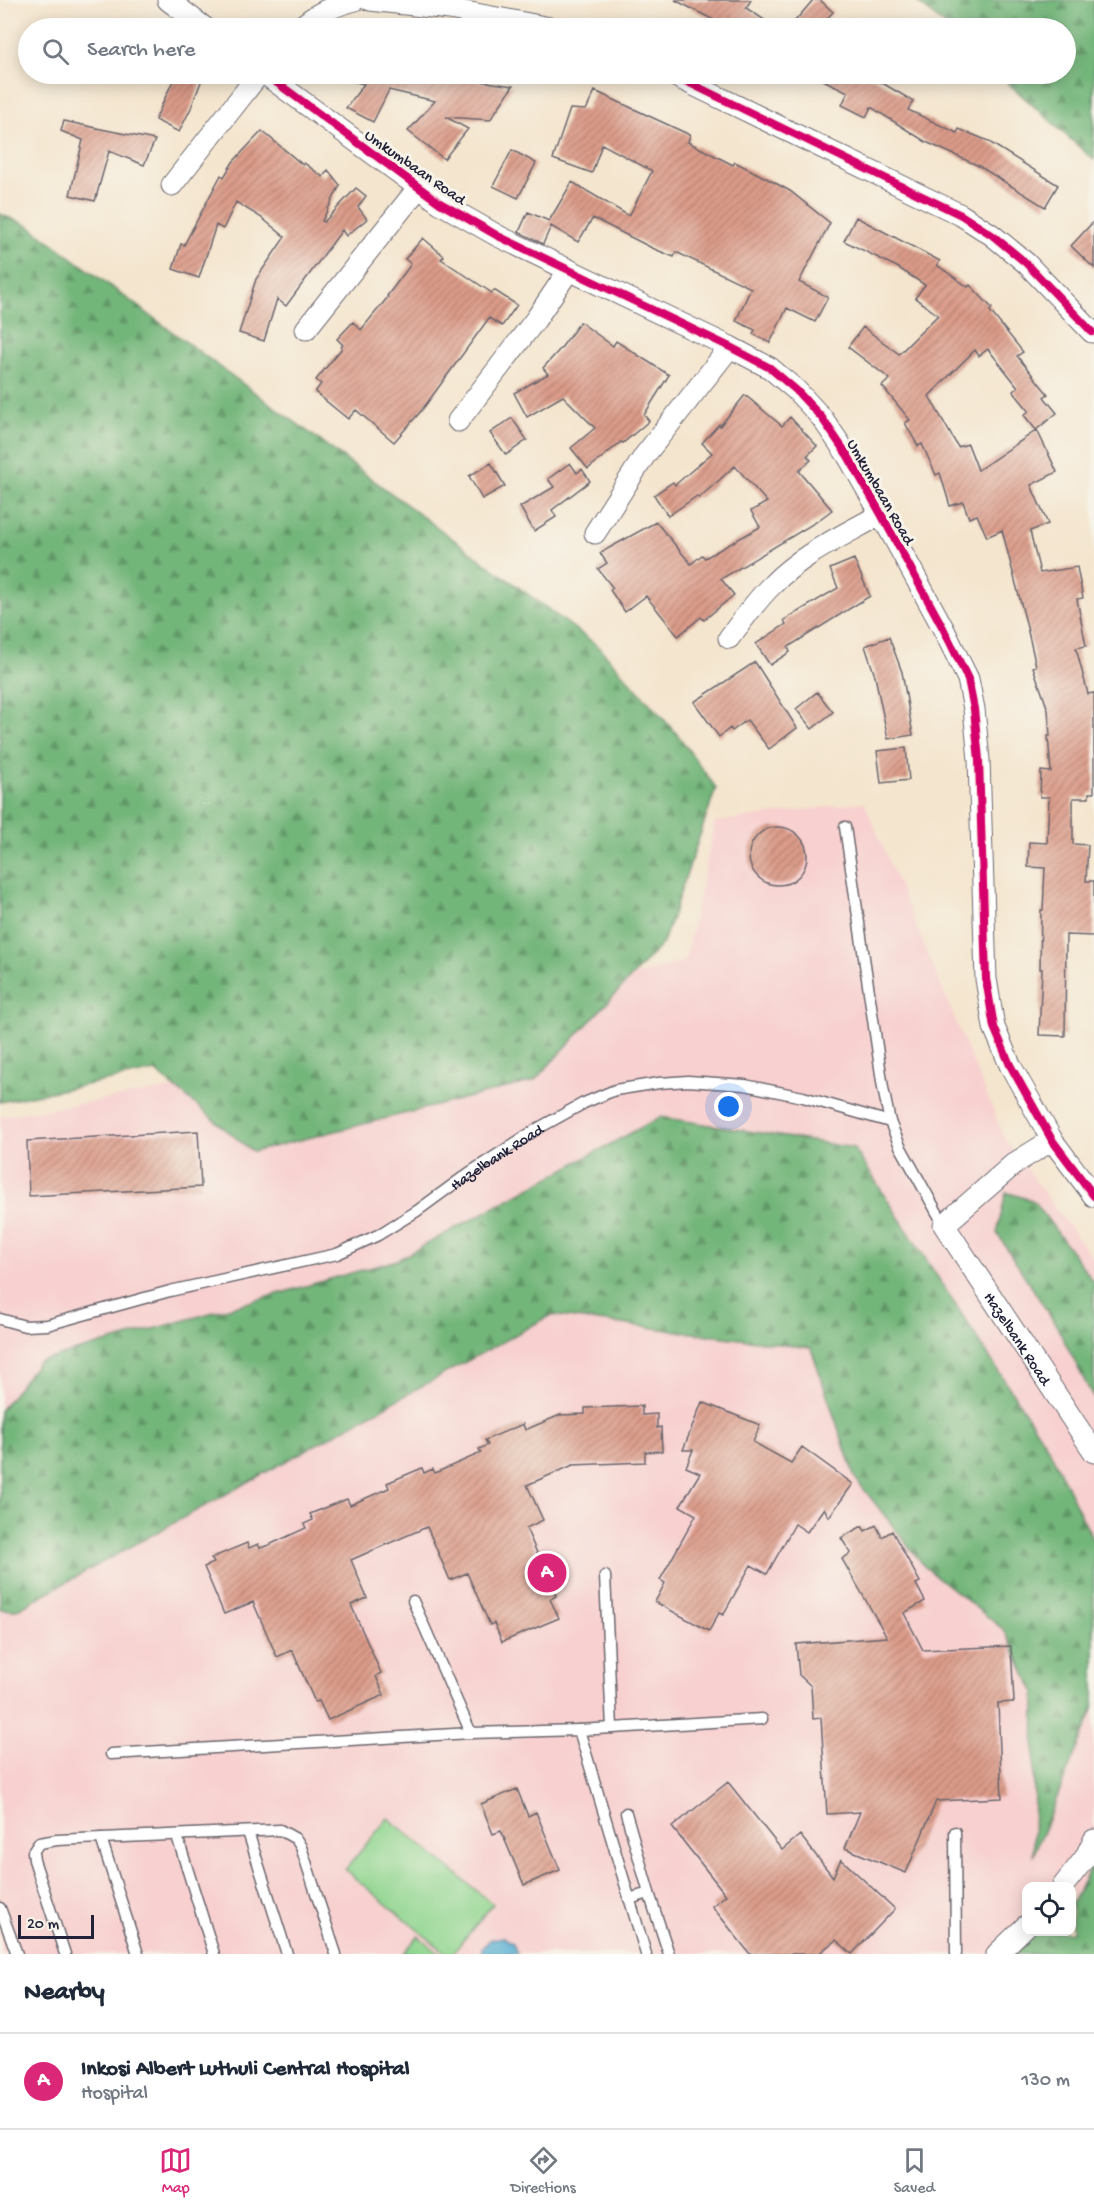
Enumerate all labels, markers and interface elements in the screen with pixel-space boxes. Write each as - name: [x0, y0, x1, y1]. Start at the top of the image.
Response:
- search box: [18, 18, 1076, 84]
- icon: search: [39, 35, 72, 68]
- text: Search here: [87, 38, 195, 64]
- street label: Umkumbaan Road: [360, 127, 470, 212]
- street label: Umkumbaan Road: [841, 436, 918, 550]
- your location: [714, 1092, 743, 1121]
- street label: Hazelbank Road: [448, 1121, 549, 1196]
- street label: Hazelbank Road: [978, 1290, 1054, 1391]
- pin: A: [528, 1550, 566, 1596]
- map controls: [1022, 1882, 1076, 1936]
- button: locate: [1022, 1882, 1076, 1936]
- scale bar: [18, 1912, 94, 1940]
- text: 20 m: [27, 1916, 59, 1935]
- text: Nearby: [24, 1978, 105, 2009]
- text: Inkosi Albert Luthuli Central Hospital: [81, 2057, 410, 2083]
- text: A: [38, 2070, 49, 2093]
- text: 130 m: [1021, 2070, 1070, 2093]
- text: Hospital: [81, 2083, 148, 2106]
- tab: Map: [159, 2144, 192, 2199]
- tab: Directions: [510, 2144, 576, 2199]
- tab: Saved: [894, 2144, 935, 2199]

